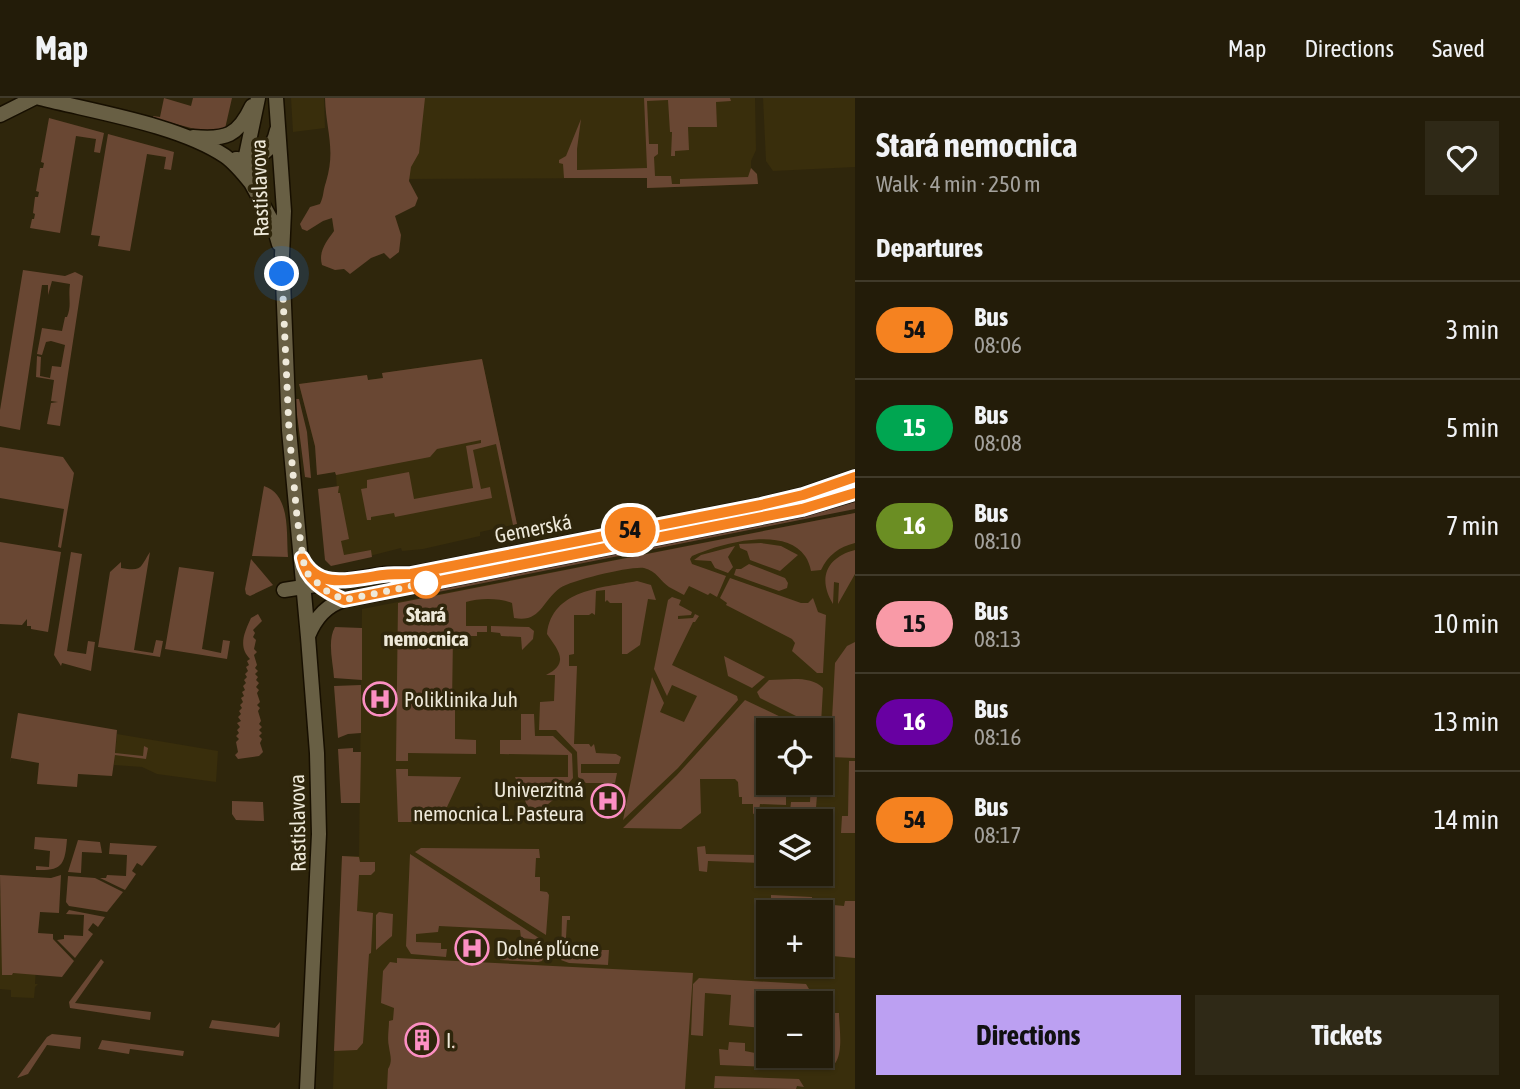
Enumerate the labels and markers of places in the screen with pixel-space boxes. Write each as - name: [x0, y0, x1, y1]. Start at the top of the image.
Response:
- marker: Stará nemocnica: [411, 568, 441, 598]
- place label: Stará nemocnica: [383, 602, 469, 650]
- hospital icon: Poliklinika Juh: [361, 680, 399, 718]
- place label: Poliklinika Juh: [404, 687, 518, 711]
- place label: Univerzitná nemocnica L. Pasteura: [413, 777, 584, 825]
- hospital icon: Univerzitná nemocnica L. Pasteura: [589, 782, 627, 820]
- hospital icon: Dolné pľúcne: [453, 929, 491, 967]
- place label: Dolné pľúcne: [496, 936, 599, 960]
- building icon: I.: [403, 1021, 441, 1059]
- place label: I.: [446, 1028, 455, 1052]

